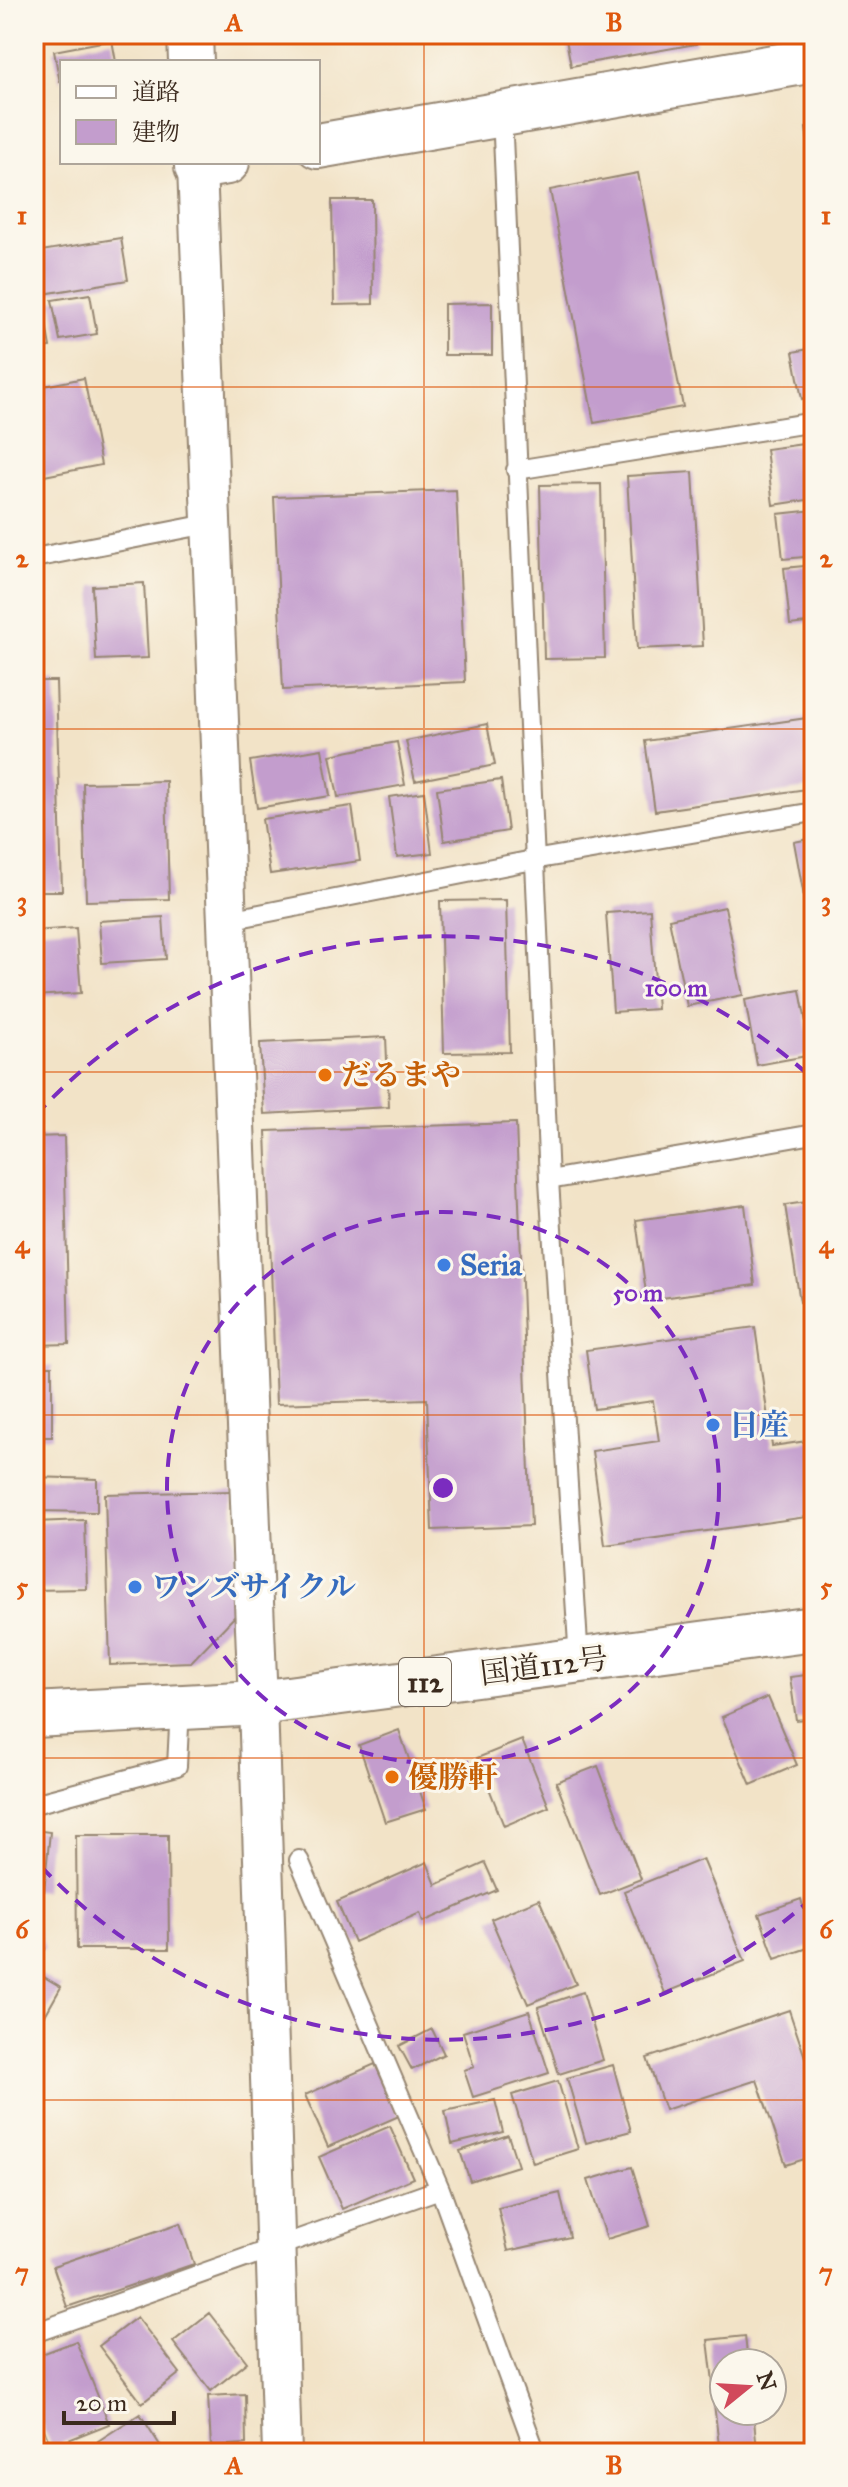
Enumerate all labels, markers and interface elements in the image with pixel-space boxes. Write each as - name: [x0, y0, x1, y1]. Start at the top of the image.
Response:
- text: A: [223, 6, 243, 38]
- text: B: [605, 6, 623, 38]
- legend: [60, 60, 320, 164]
- text: 道路: [132, 77, 180, 107]
- text: 建物: [132, 117, 180, 147]
- text: 1: [17, 199, 27, 231]
- text: 1: [821, 199, 831, 231]
- text: 2: [16, 542, 30, 574]
- text: 2: [820, 542, 834, 574]
- text: 3: [17, 885, 27, 917]
- text: 3: [821, 885, 831, 917]
- text: 100 m: [645, 973, 708, 1003]
- place label: だるまや: [341, 1057, 461, 1093]
- marker: だるまや: [316, 1066, 334, 1084]
- text: 4: [15, 1228, 31, 1260]
- text: 4: [819, 1228, 835, 1260]
- place label: Seria: [460, 1247, 523, 1283]
- marker: Seria: [435, 1256, 453, 1274]
- text: 50 m: [613, 1278, 664, 1308]
- place label: 日産: [729, 1407, 789, 1443]
- marker: 日産: [704, 1416, 722, 1434]
- centre of rings: [429, 1474, 457, 1502]
- place label: ワンズサイクル: [151, 1569, 356, 1605]
- text: 5: [16, 1570, 29, 1602]
- text: 5: [820, 1570, 833, 1602]
- marker: ワンズサイクル: [126, 1578, 144, 1596]
- street label: 国道112号: [478, 1640, 610, 1692]
- road number: 112: [399, 1658, 451, 1706]
- place label: 優勝軒: [408, 1759, 498, 1795]
- marker: 優勝軒: [383, 1768, 401, 1786]
- text: 6: [15, 1913, 30, 1945]
- text: 6: [819, 1913, 834, 1945]
- text: 7: [15, 2256, 29, 2288]
- text: 7: [819, 2256, 833, 2288]
- north arrow: [708, 2347, 788, 2427]
- text: N: [751, 2368, 782, 2394]
- scale bar: [64, 2375, 174, 2425]
- text: 20 m: [76, 2388, 127, 2418]
- text: A: [223, 2449, 243, 2481]
- text: B: [605, 2449, 623, 2481]

